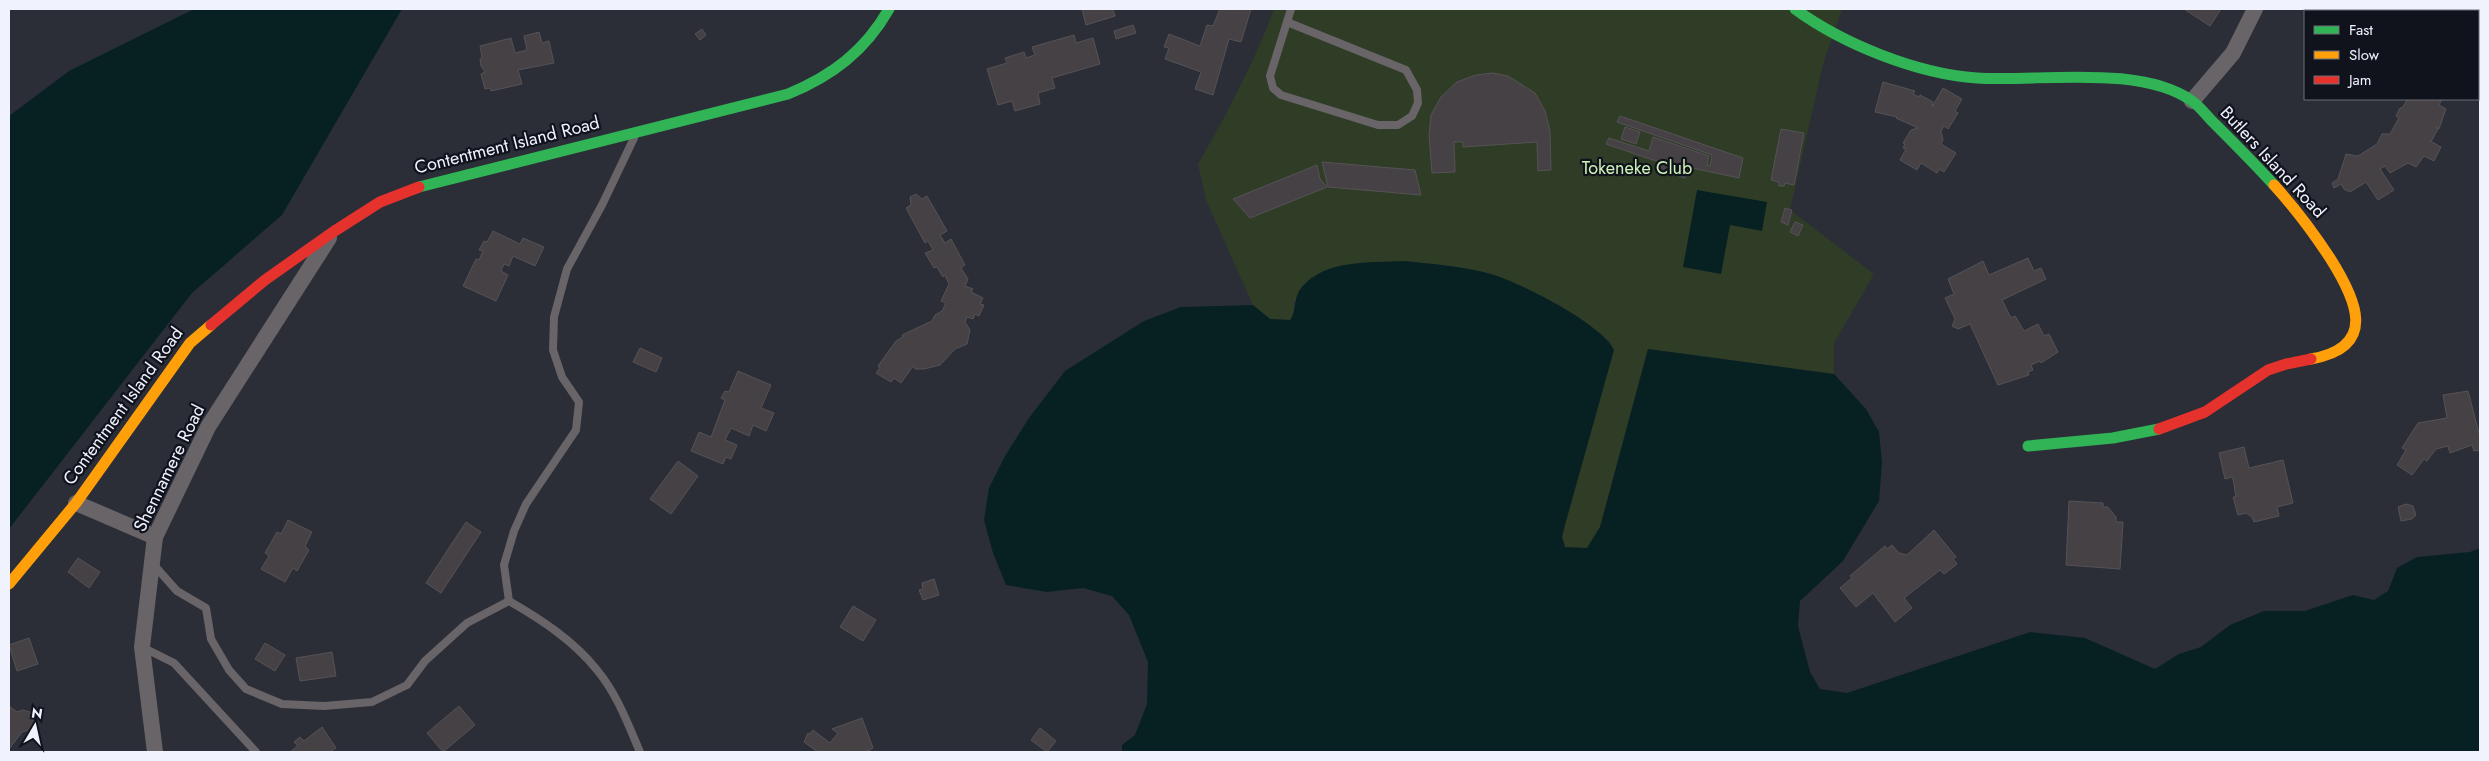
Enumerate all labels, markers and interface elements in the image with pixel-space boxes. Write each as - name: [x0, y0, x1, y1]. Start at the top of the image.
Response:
- legend: [2304, 10, 2479, 100]
- text: Fast: [2349, 19, 2373, 41]
- text: Slow: [2349, 44, 2380, 66]
- text: Jam: [2347, 69, 2372, 91]
- street label: Butlers Island Road: [2214, 100, 2332, 224]
- street label: Contentment Island Road: [412, 109, 602, 181]
- park label: Tokeneke Club: [1582, 155, 1692, 181]
- street label: Contentment Island Road: [57, 322, 189, 490]
- street label: Shennamere Road: [127, 400, 211, 536]
- north arrow: [10, 701, 60, 751]
- text: N: [30, 702, 44, 724]

